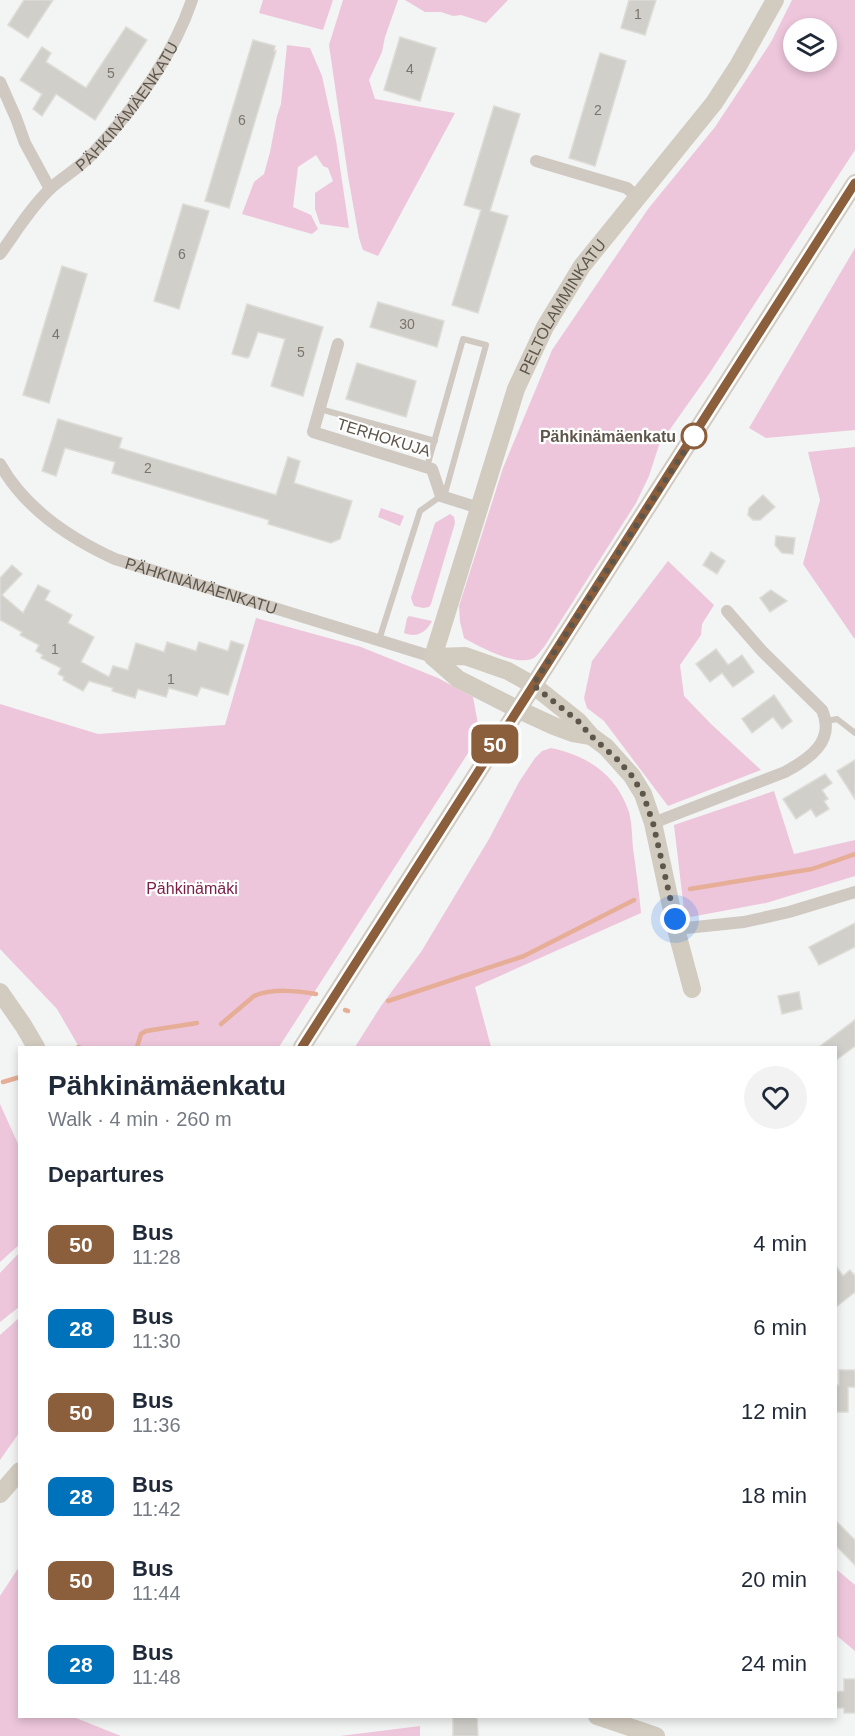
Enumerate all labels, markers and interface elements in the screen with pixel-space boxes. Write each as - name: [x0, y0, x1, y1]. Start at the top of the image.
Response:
- house number: 1: [634, 6, 642, 22]
- map controls: [783, 18, 837, 72]
- button: layers: [783, 18, 837, 72]
- street label: PÄHKINÄMÄENKATU: [72, 39, 181, 174]
- house number: 4: [406, 61, 414, 77]
- house number: 5: [107, 65, 115, 81]
- house number: 2: [594, 102, 602, 118]
- house number: 6: [238, 112, 246, 128]
- street label: PELTOLAMMINKATU: [516, 236, 609, 377]
- house number: 6: [178, 246, 186, 262]
- house number: 30: [399, 316, 415, 332]
- house number: 4: [52, 326, 60, 342]
- house number: 5: [297, 344, 305, 360]
- street label: TERHOKUJA: [335, 415, 433, 460]
- marker: Pähkinämäenkatu: [681, 423, 707, 449]
- place label: Pähkinämäenkatu: [540, 428, 676, 445]
- house number: 2: [144, 460, 152, 476]
- street label: PÄHKINÄMÄENKATU: [123, 555, 279, 617]
- house number: 1: [51, 641, 59, 657]
- house number: 1: [167, 671, 175, 687]
- line badge: 50: [468, 724, 522, 764]
- text: 50: [483, 733, 507, 756]
- park label: Pähkinämäki: [146, 880, 238, 897]
- your location: [660, 904, 690, 934]
- button: heart: [744, 1066, 807, 1129]
- text: Pähkinämäenkatu: [48, 1070, 286, 1101]
- text: Walk · 4 min · 260 m: [48, 1108, 232, 1130]
- text: Departures: [48, 1162, 164, 1187]
- text: Bus: [132, 1220, 174, 1245]
- text: 4 min: [753, 1231, 807, 1256]
- text: 50: [69, 1233, 93, 1256]
- text: 11:28: [132, 1246, 181, 1268]
- text: Bus: [132, 1304, 174, 1329]
- text: 6 min: [753, 1315, 807, 1340]
- text: 28: [69, 1317, 93, 1340]
- text: 11:30: [132, 1330, 181, 1352]
- text: Bus: [132, 1388, 174, 1413]
- text: 12 min: [741, 1399, 807, 1424]
- text: 50: [69, 1401, 93, 1424]
- text: 11:36: [132, 1414, 181, 1436]
- text: Bus: [132, 1472, 174, 1497]
- text: 18 min: [741, 1483, 807, 1508]
- text: 28: [69, 1485, 93, 1508]
- text: 11:42: [132, 1498, 181, 1520]
- text: Bus: [132, 1556, 174, 1581]
- text: 20 min: [741, 1567, 807, 1592]
- text: 50: [69, 1569, 93, 1592]
- text: 11:44: [132, 1582, 181, 1604]
- text: Bus: [132, 1640, 174, 1665]
- text: 24 min: [741, 1651, 807, 1676]
- text: 28: [69, 1653, 93, 1676]
- text: 11:48: [132, 1666, 181, 1688]

